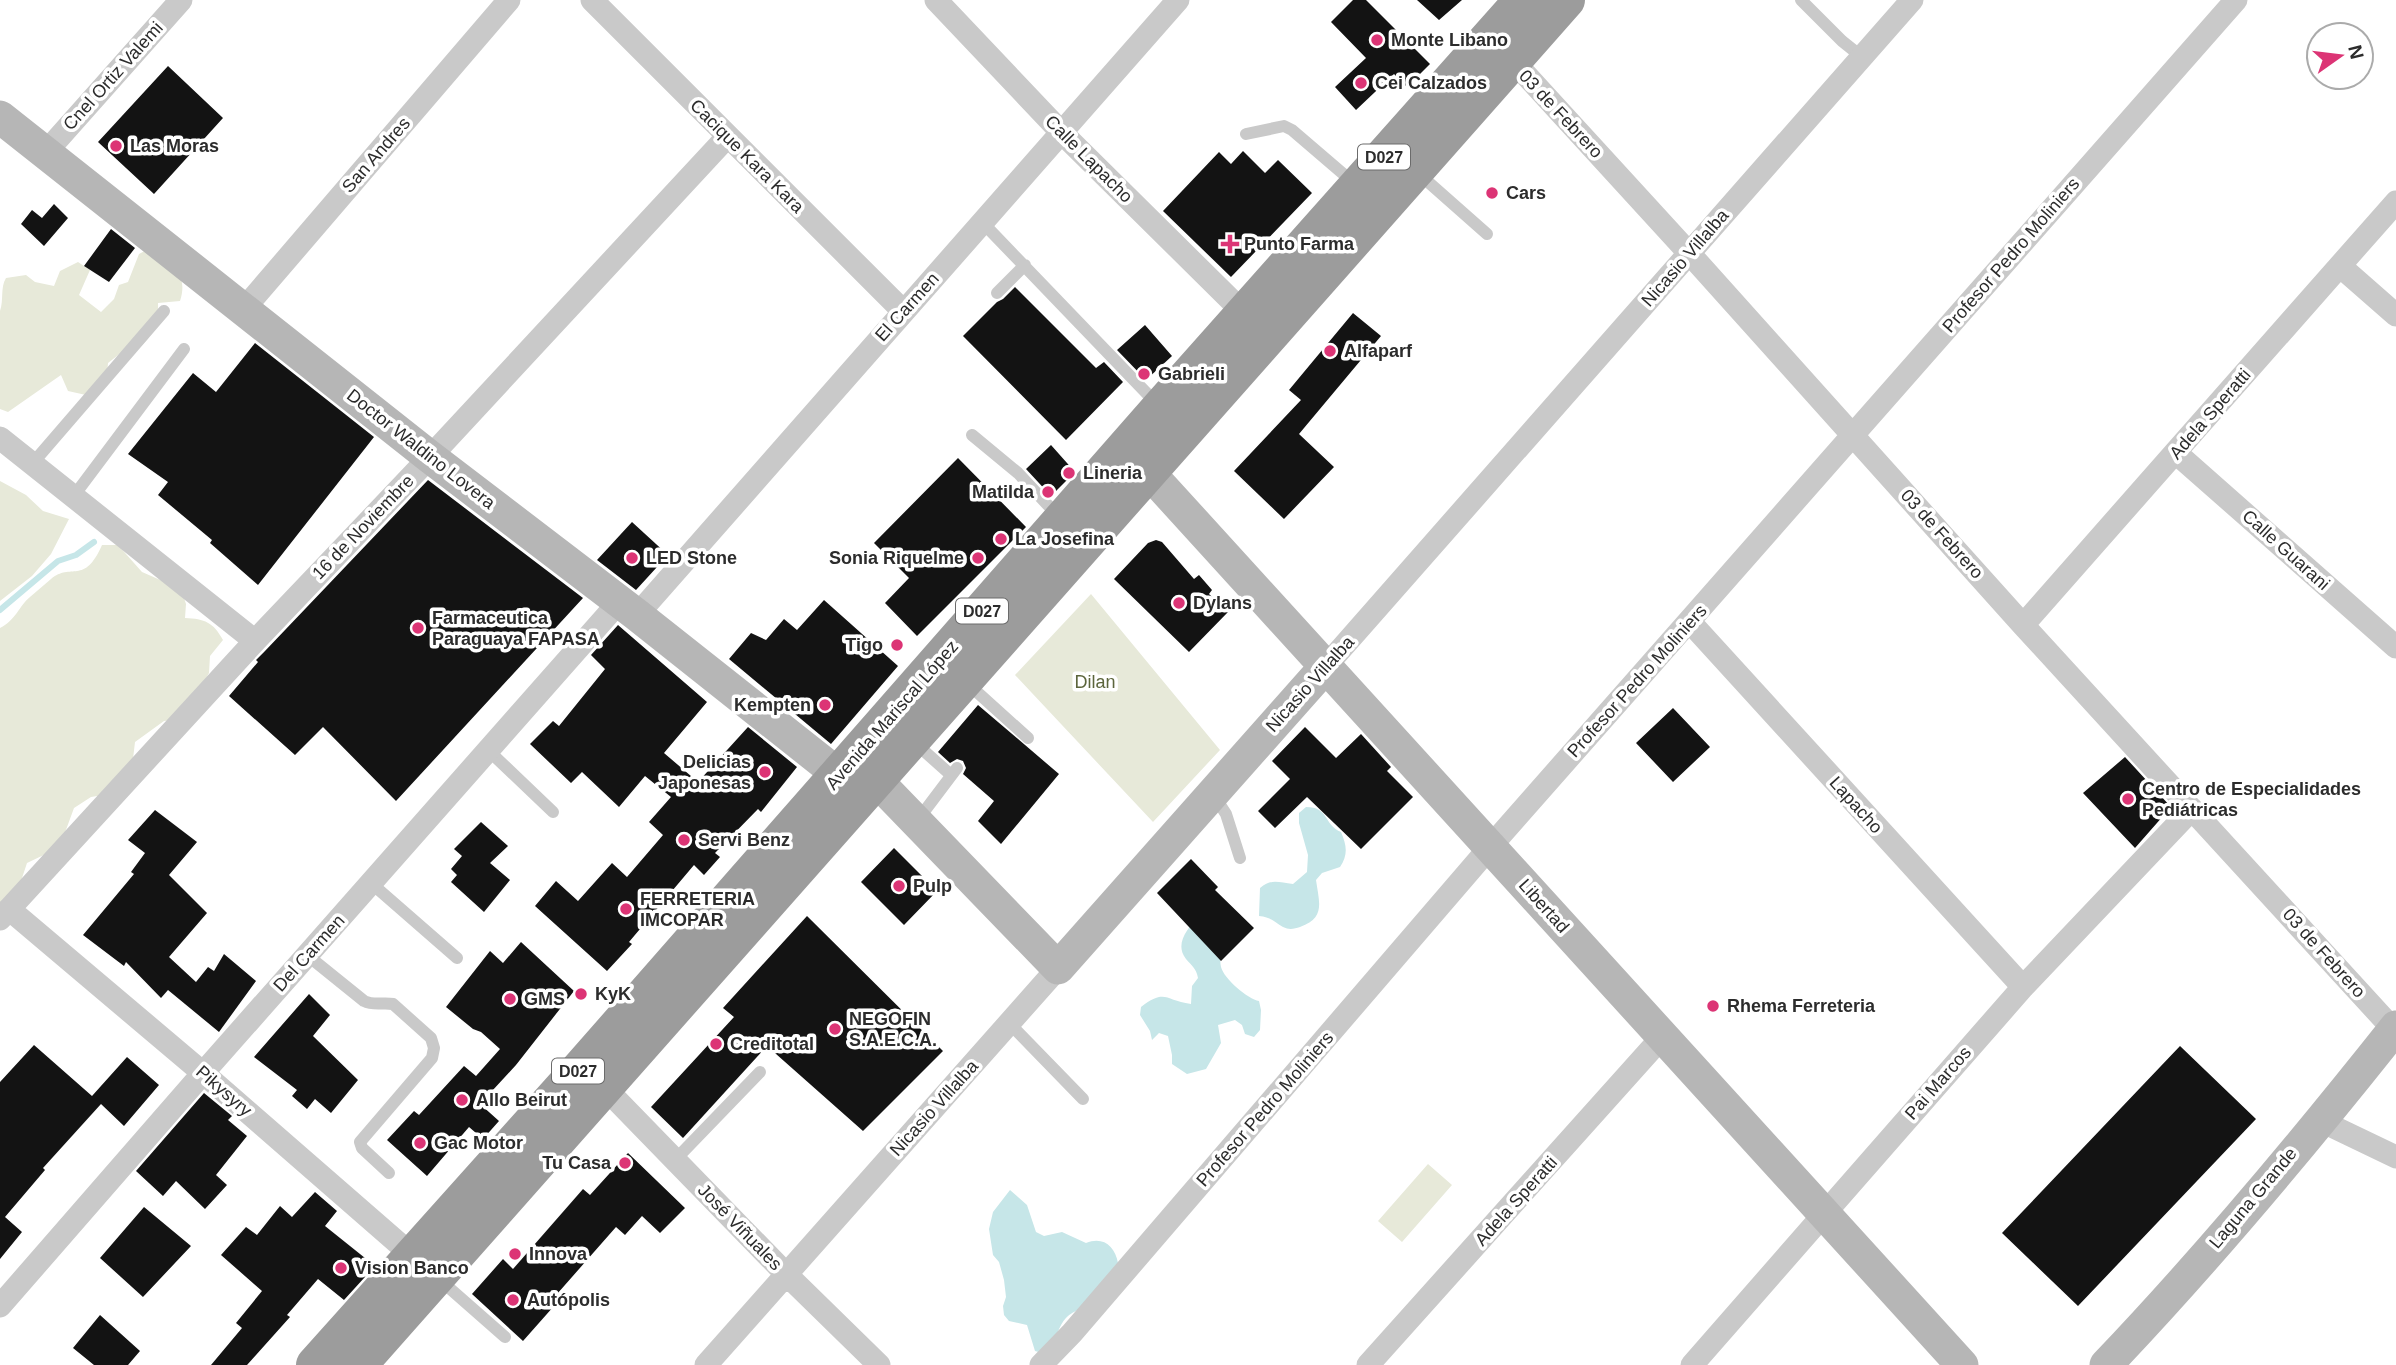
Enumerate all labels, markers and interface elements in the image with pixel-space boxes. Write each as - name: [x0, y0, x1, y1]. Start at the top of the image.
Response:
- street label: Cnel Ortiz Valemi: [59, 18, 167, 134]
- north arrow: [2305, 21, 2375, 91]
- place label: Monte Libano: [1391, 30, 1508, 50]
- marker: Monte Libano: [1369, 32, 1385, 48]
- text: N: [2344, 43, 2368, 61]
- street label: 03 de Febrero: [1515, 66, 1607, 162]
- place label: Cei Calzados: [1375, 73, 1487, 93]
- marker: Cei Calzados: [1353, 75, 1369, 91]
- street label: Cacique Kara Kara: [686, 95, 809, 218]
- street label: Calle Lapacho: [1041, 111, 1137, 207]
- street label: San Andres: [338, 113, 414, 197]
- place label: Las Moras: [130, 136, 219, 156]
- marker: Las Moras: [108, 138, 124, 154]
- road number: D027: [1358, 144, 1410, 169]
- street label: Profesor Pedro Moliniers: [1938, 174, 2084, 336]
- place label: Cars: [1506, 183, 1546, 203]
- marker: Cars: [1484, 185, 1500, 201]
- street label: Nicasio Villalba: [1638, 205, 1733, 310]
- place label: Punto Farma: [1244, 234, 1355, 254]
- marker: Punto Farma: [1222, 236, 1238, 252]
- street label: El Carmen: [871, 269, 943, 345]
- place label: Alfaparf: [1344, 341, 1413, 361]
- marker: Alfaparf: [1322, 343, 1338, 359]
- place label: Gabrieli: [1158, 364, 1225, 384]
- street label: Adela Speratti: [2165, 365, 2255, 463]
- marker: Gabrieli: [1136, 366, 1152, 382]
- street label: Doctor Waldino Lovera: [343, 385, 500, 514]
- place label: Lineria: [1083, 463, 1143, 483]
- marker: Lineria: [1061, 465, 1077, 481]
- street label: 16 de Noviembre: [308, 471, 418, 583]
- place label: Matilda: [972, 482, 1035, 502]
- marker: Matilda: [1040, 484, 1056, 500]
- street label: 03 de Febrero: [1897, 485, 1987, 583]
- street label: Calle Guarani: [2238, 506, 2334, 594]
- place label: La Josefina: [1015, 529, 1115, 549]
- marker: La Josefina: [993, 531, 1009, 547]
- place label: LED Stone: [646, 548, 737, 568]
- place label: Sonia Riquelme: [829, 548, 964, 568]
- marker: LED Stone: [624, 550, 640, 566]
- marker: Sonia Riquelme: [970, 550, 986, 566]
- place label: Dylans: [1193, 593, 1252, 613]
- marker: Dylans: [1171, 595, 1187, 611]
- road number: D027: [956, 598, 1008, 624]
- street label: Profesor Pedro Moliniers: [1563, 601, 1711, 761]
- place label: Farmaceutica Paraguaya FAPASA: [432, 608, 600, 649]
- marker: Farmaceutica Paraguaya FAPASA: [410, 620, 426, 636]
- street label: Nicasio Villalba: [1262, 631, 1359, 736]
- place label: Tigo: [845, 635, 883, 655]
- street label: Avenida Mariscal López: [822, 636, 962, 794]
- marker: Tigo: [889, 637, 905, 653]
- park label: Dilan: [1074, 672, 1116, 692]
- place label: Kempten: [734, 695, 811, 715]
- marker: Kempten: [817, 697, 833, 713]
- place label: Delicias Japonesas: [658, 752, 751, 793]
- marker: Delicias Japonesas: [757, 764, 773, 780]
- street label: Lapacho: [1825, 773, 1887, 837]
- place label: Centro de Especialidades Pediátricas: [2142, 779, 2361, 820]
- marker: Centro de Especialidades Pediátricas: [2120, 791, 2136, 807]
- place label: Servi Benz: [698, 830, 790, 850]
- marker: Servi Benz: [676, 832, 692, 848]
- street label: Libertad: [1515, 875, 1573, 937]
- place label: Pulp: [913, 876, 952, 896]
- marker: Pulp: [891, 878, 907, 894]
- place label: FERRETERIA IMCOPAR: [640, 889, 755, 930]
- marker: FERRETERIA IMCOPAR: [618, 901, 634, 917]
- street label: 03 de Febrero: [2279, 904, 2369, 1002]
- street label: Del Carmen: [269, 911, 349, 995]
- place label: KyK: [595, 984, 631, 1004]
- marker: KyK: [573, 986, 589, 1002]
- place label: GMS: [524, 989, 565, 1009]
- marker: GMS: [502, 991, 518, 1007]
- place label: Rhema Ferreteria: [1727, 996, 1876, 1016]
- marker: Rhema Ferreteria: [1705, 998, 1721, 1014]
- place label: NEGOFIN S.A.E.C.A.: [849, 1009, 937, 1050]
- marker: NEGOFIN S.A.E.C.A.: [827, 1021, 843, 1037]
- street label: Profesor Pedro Moliniers: [1192, 1028, 1338, 1190]
- place label: Creditotal: [730, 1034, 814, 1054]
- marker: Creditotal: [708, 1036, 724, 1052]
- street label: Pai Marcos: [1901, 1042, 1975, 1124]
- street label: Nicasio Villalba: [886, 1055, 983, 1160]
- road number: D027: [552, 1058, 604, 1084]
- street label: Pikysyry: [192, 1061, 256, 1121]
- place label: Allo Beirut: [476, 1090, 567, 1110]
- marker: Allo Beirut: [454, 1092, 470, 1108]
- place label: Gac Motor: [434, 1133, 523, 1153]
- marker: Gac Motor: [412, 1135, 428, 1151]
- street label: Laguna Grande: [2205, 1144, 2301, 1252]
- street label: Adela Speratti: [1471, 1152, 1561, 1250]
- place label: Tu Casa: [542, 1153, 612, 1173]
- marker: Tu Casa: [617, 1155, 633, 1171]
- street label: José Viñuales: [694, 1180, 786, 1274]
- place label: Innova: [529, 1244, 588, 1264]
- marker: Innova: [507, 1246, 523, 1262]
- place label: Vision Banco: [355, 1258, 469, 1278]
- marker: Vision Banco: [333, 1260, 349, 1276]
- place label: Autópolis: [527, 1290, 610, 1310]
- marker: Autópolis: [505, 1292, 521, 1308]

